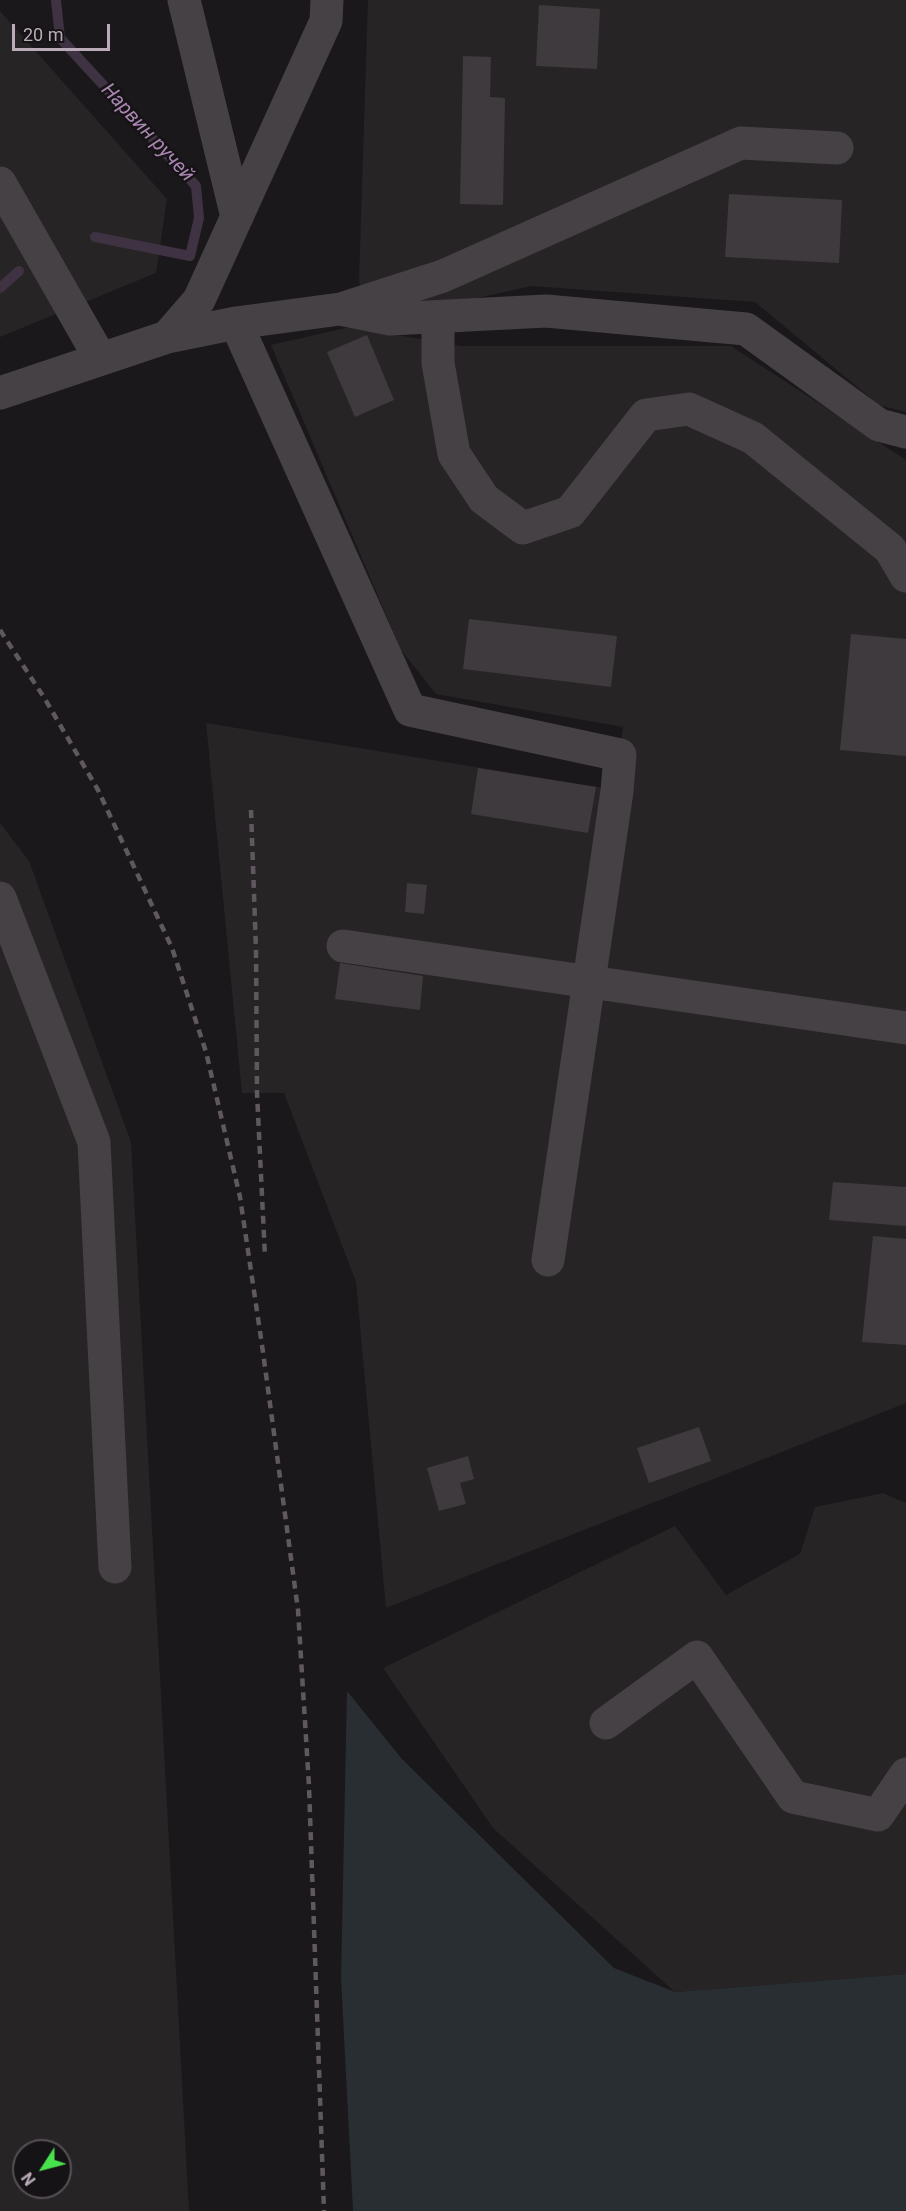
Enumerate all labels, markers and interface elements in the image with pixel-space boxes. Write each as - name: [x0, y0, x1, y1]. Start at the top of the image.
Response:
- scale bar: [15, 12, 112, 50]
- text: 20 m: [23, 24, 63, 45]
- water label: Нарвин ручей: [95, 79, 199, 187]
- north arrow: [12, 2139, 72, 2199]
- text: N: [18, 2169, 40, 2189]

